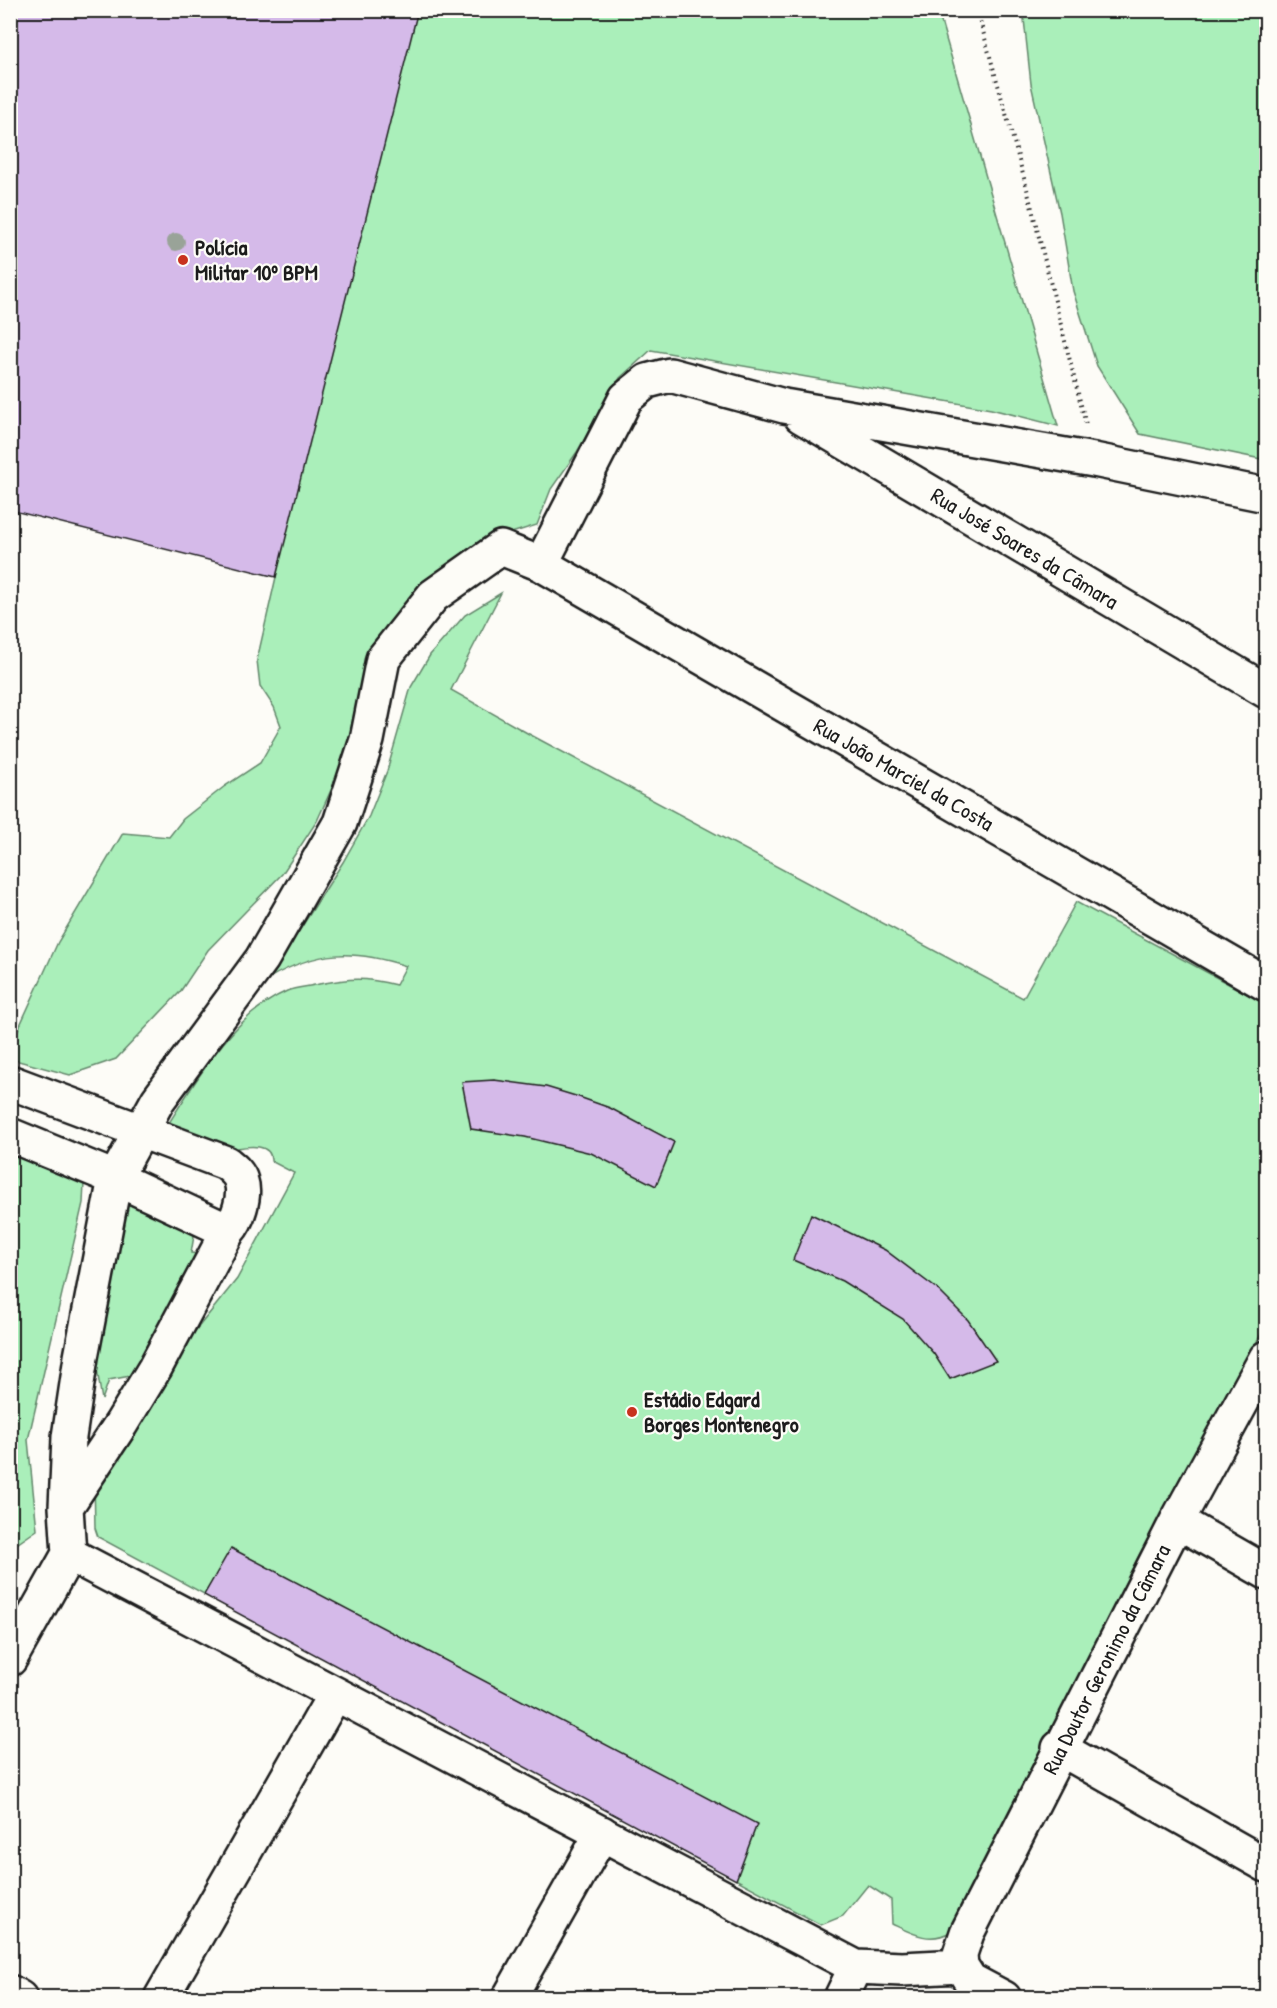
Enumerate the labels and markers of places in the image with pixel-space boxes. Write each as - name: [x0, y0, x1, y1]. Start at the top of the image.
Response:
- place label: Polícia Militar 10º BPM: [195, 232, 318, 287]
- marker: Polícia Militar 10º BPM: [176, 253, 190, 267]
- place label: Estádio Edgard Borges Montenegro: [644, 1384, 799, 1440]
- marker: Estádio Edgard Borges Montenegro: [625, 1405, 639, 1419]

